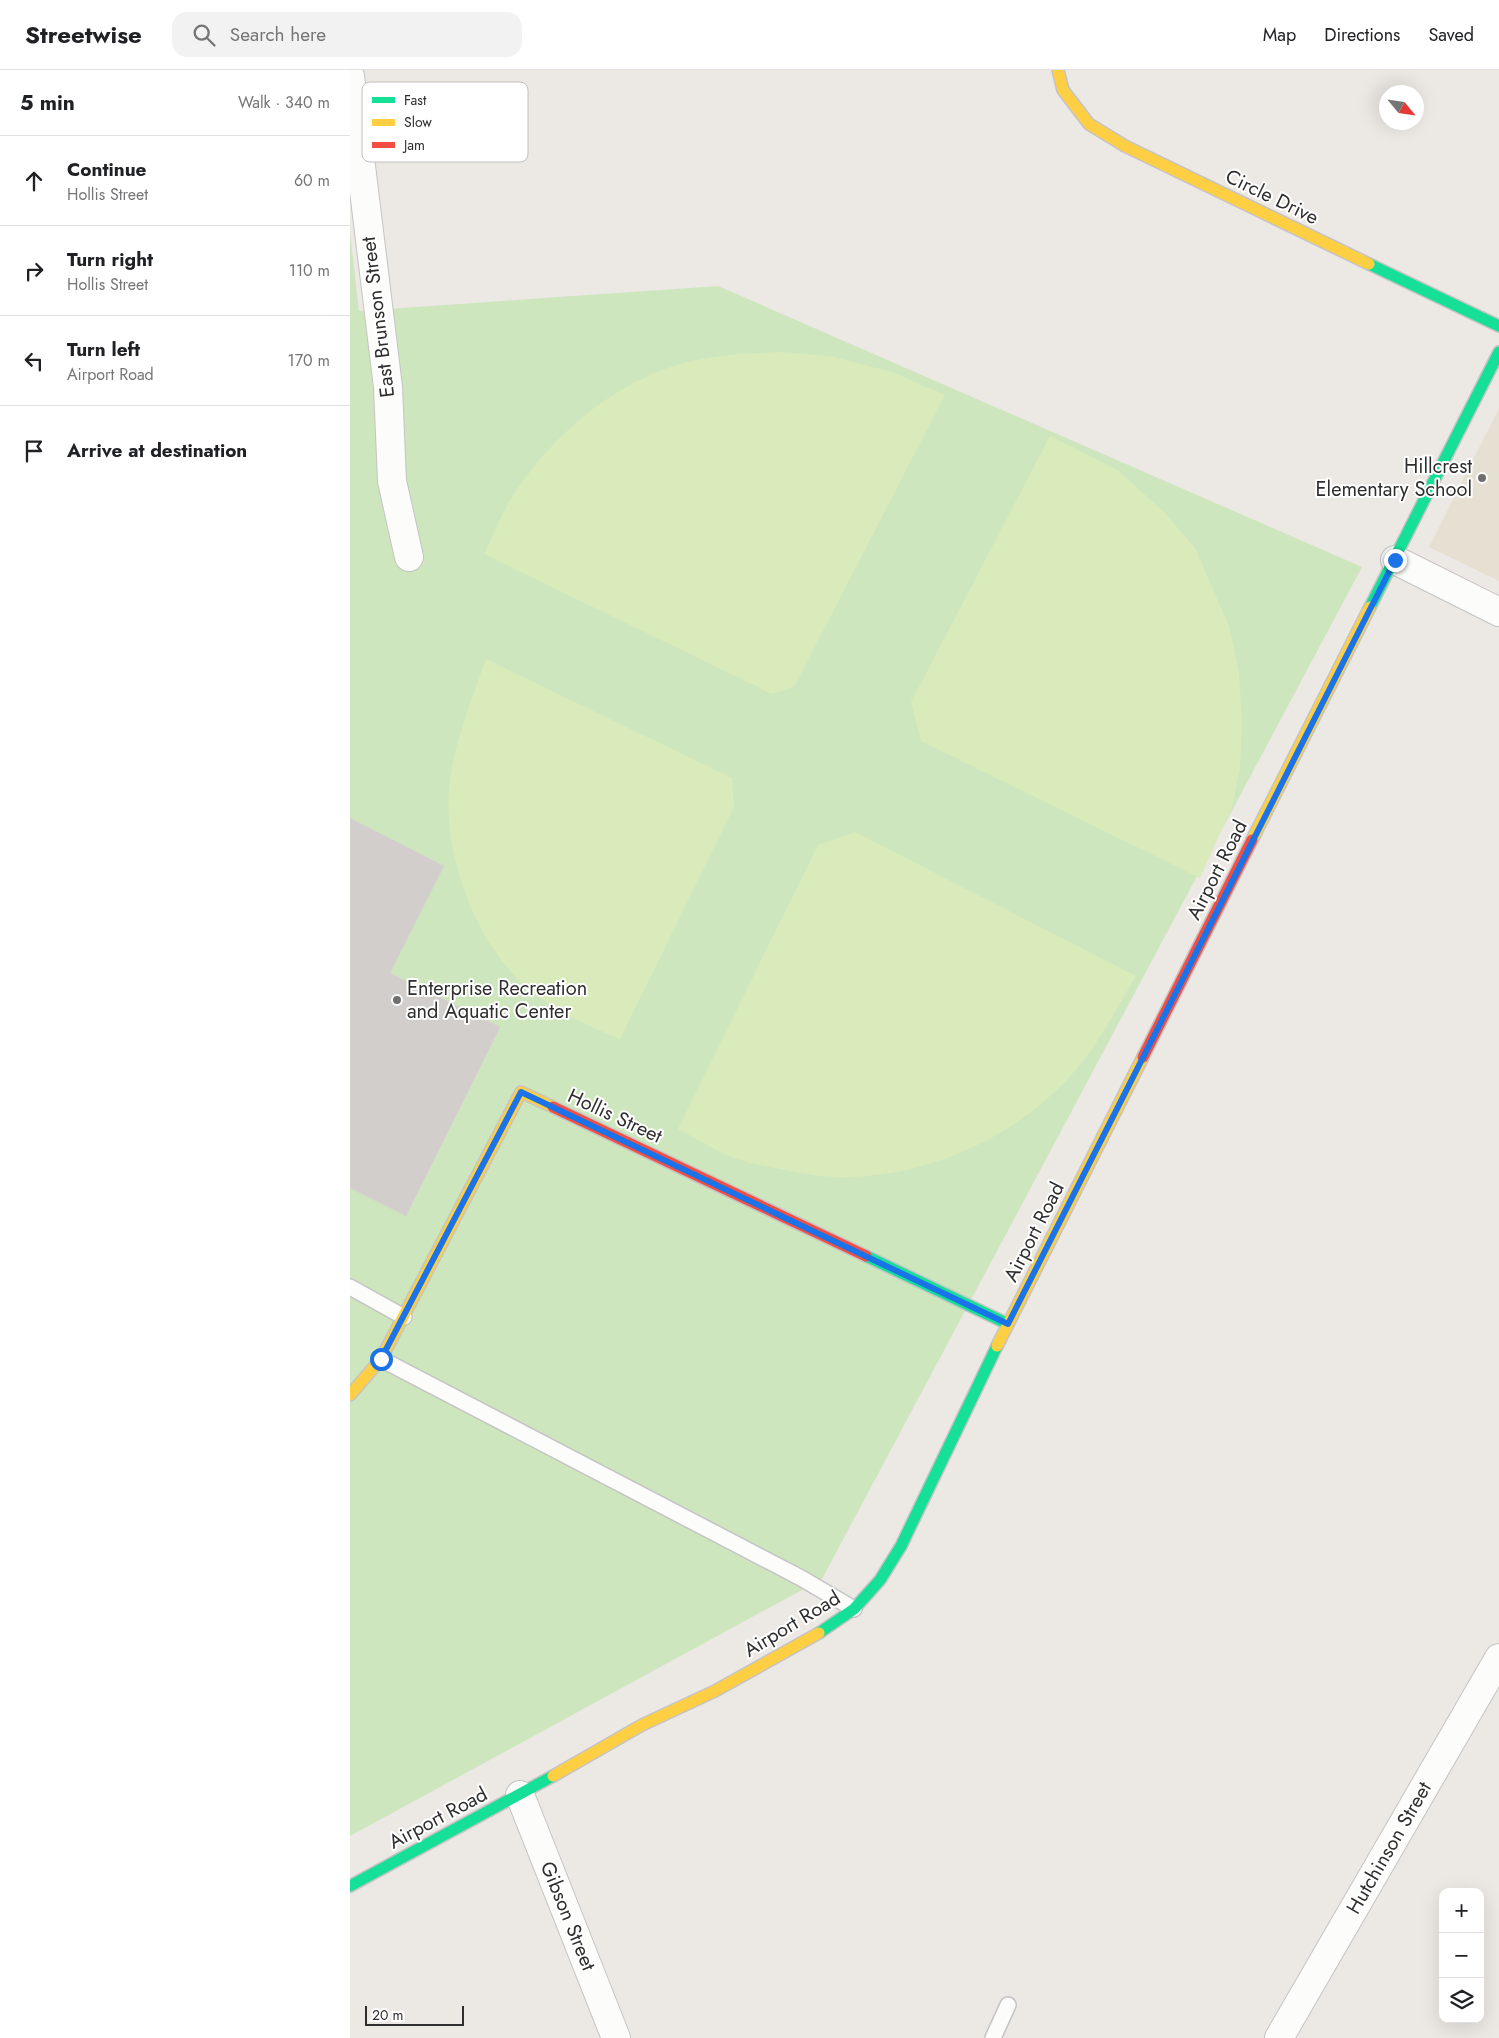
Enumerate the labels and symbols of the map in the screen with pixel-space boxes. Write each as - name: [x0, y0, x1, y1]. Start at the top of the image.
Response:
- legend: [362, 82, 528, 162]
- north arrow: [1379, 85, 1424, 130]
- text: Fast: [404, 90, 427, 110]
- text: Slow: [404, 112, 432, 132]
- text: Jam: [402, 135, 425, 155]
- street label: Circle Drive: [1221, 162, 1323, 232]
- street label: East Brunson Street: [354, 235, 402, 399]
- place label: Hillcrest Elementary School: [1316, 452, 1472, 504]
- marker: Hillcrest Elementary School: [1476, 472, 1488, 484]
- route end: [1384, 549, 1407, 572]
- street label: Airport Road: [1179, 815, 1255, 925]
- place label: Enterprise Recreation and Aquatic Center: [407, 974, 587, 1026]
- marker: Enterprise Recreation and Aquatic Center: [391, 994, 403, 1006]
- street label: Hollis Street: [563, 1081, 667, 1151]
- street label: Airport Road: [996, 1177, 1072, 1287]
- route start: [370, 1348, 393, 1371]
- street label: Airport Road: [738, 1584, 846, 1664]
- street label: Hutchinson Street: [1339, 1776, 1439, 1920]
- street label: Airport Road: [383, 1780, 493, 1856]
- street label: Gibson Street: [533, 1857, 603, 1975]
- scale bar: [365, 2003, 464, 2026]

